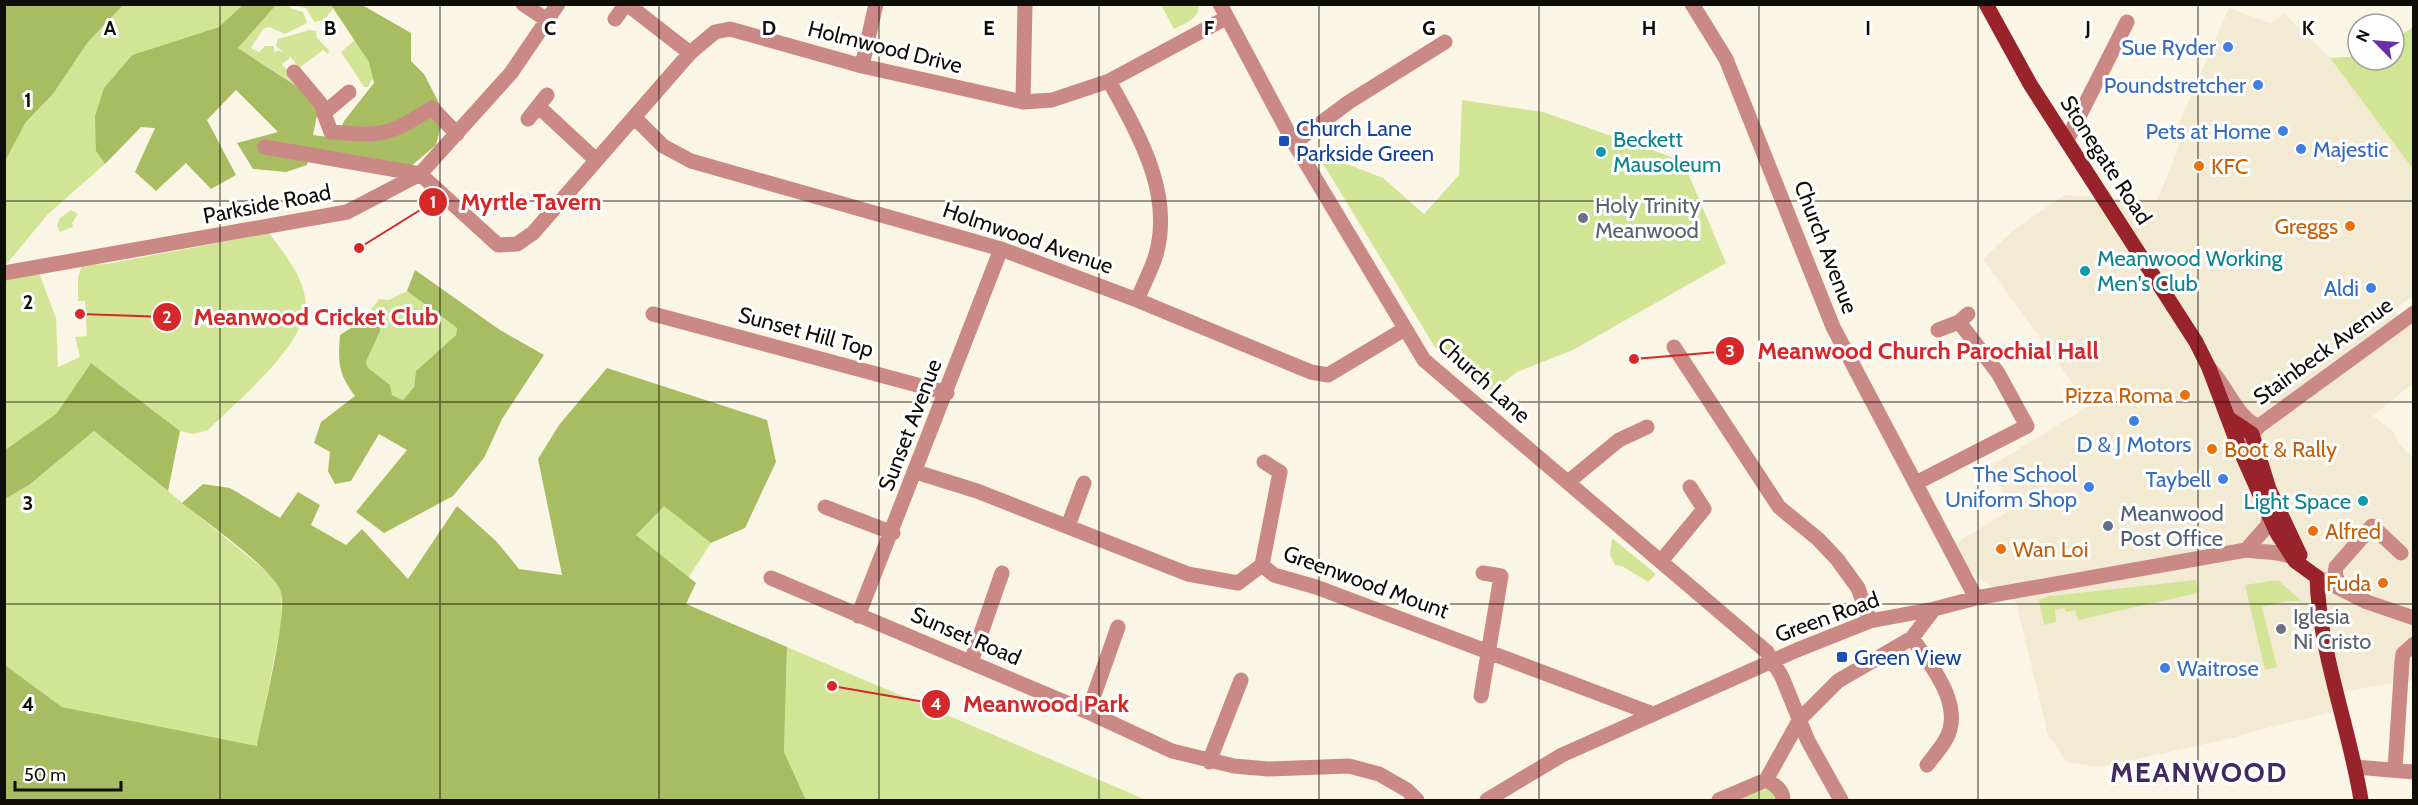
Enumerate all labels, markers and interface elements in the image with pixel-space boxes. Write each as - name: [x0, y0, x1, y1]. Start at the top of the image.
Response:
- north arrow: [2346, 12, 2406, 72]
- street label: Holmwood Drive: [805, 15, 965, 79]
- text: A: [104, 16, 117, 40]
- text: B: [324, 16, 336, 40]
- text: C: [544, 16, 556, 40]
- text: D: [762, 16, 776, 40]
- text: E: [983, 16, 995, 40]
- text: F: [1204, 16, 1215, 40]
- text: G: [1422, 16, 1436, 40]
- text: H: [1642, 16, 1656, 40]
- text: I: [1865, 16, 1871, 40]
- text: J: [2084, 16, 2091, 40]
- text: K: [2302, 16, 2315, 40]
- text: N: [2352, 27, 2374, 45]
- place label: Sue Ryder: [2121, 34, 2216, 61]
- marker: Sue Ryder: [2221, 40, 2235, 54]
- place label: Poundstretcher: [2104, 72, 2246, 99]
- marker: Poundstretcher: [2251, 78, 2265, 92]
- text: 1: [24, 88, 32, 112]
- street label: Stonegate Road: [2054, 91, 2158, 229]
- place label: Church Lane Parkside Green: [1296, 115, 1434, 167]
- place label: Pets at Home: [2145, 118, 2271, 145]
- marker: Pets at Home: [2276, 124, 2290, 138]
- place label: Beckett Mausoleum: [1613, 126, 1721, 178]
- marker: Church Lane Parkside Green: [1277, 134, 1291, 148]
- place label: Majestic: [2313, 136, 2388, 163]
- marker: Majestic: [2294, 142, 2308, 156]
- marker: Beckett Mausoleum: [1594, 145, 1608, 159]
- place label: KFC: [2211, 153, 2248, 180]
- marker: KFC: [2192, 159, 2206, 173]
- street label: Church Avenue: [1788, 177, 1864, 317]
- street label: Parkside Road: [201, 178, 333, 230]
- callout: Myrtle Tavern: [418, 181, 613, 223]
- text: Myrtle Tavern: [460, 187, 602, 216]
- text: 1: [430, 191, 436, 213]
- place label: Holy Trinity Meanwood: [1595, 192, 1700, 244]
- street label: Holmwood Avenue: [939, 196, 1117, 280]
- marker: Holy Trinity Meanwood: [1576, 211, 1590, 225]
- place label: Greggs: [2274, 213, 2338, 240]
- marker: Greggs: [2343, 219, 2357, 233]
- place label: Meanwood Working Men's Club: [2097, 245, 2284, 297]
- marker: Meanwood Working Men's Club: [2078, 264, 2092, 278]
- place label: Aldi: [2324, 275, 2359, 302]
- marker: Aldi: [2364, 281, 2378, 295]
- text: 2: [23, 290, 33, 314]
- street label: Stainbeck Avenue: [2248, 291, 2398, 411]
- callout: Meanwood Cricket Club: [152, 296, 451, 338]
- street label: Sunset Hill Top: [735, 301, 877, 363]
- text: Meanwood Cricket Club: [194, 302, 439, 331]
- text: 2: [162, 306, 172, 328]
- callout: Meanwood Church Parochial Hall: [1715, 330, 2111, 372]
- street label: Church Lane: [1432, 331, 1536, 429]
- text: Meanwood Church Parochial Hall: [1757, 336, 2099, 365]
- text: 3: [1725, 340, 1735, 362]
- street label: Sunset Avenue: [872, 355, 948, 495]
- place label: Pizza Roma: [2065, 382, 2173, 409]
- marker: Pizza Roma: [2178, 388, 2192, 402]
- marker: D & J Motors: [2127, 414, 2141, 428]
- place label: D & J Motors: [2077, 431, 2191, 458]
- place label: Boot & Rally: [2224, 436, 2337, 463]
- marker: Boot & Rally: [2205, 442, 2219, 456]
- place label: The School Uniform Shop: [1945, 461, 2078, 513]
- place label: Taybell: [2146, 466, 2212, 493]
- marker: Taybell: [2216, 472, 2230, 486]
- marker: The School Uniform Shop: [2082, 480, 2096, 494]
- place label: Light Space: [2244, 488, 2351, 515]
- text: 3: [23, 491, 33, 515]
- marker: Light Space: [2356, 494, 2370, 508]
- place label: Meanwood Post Office: [2120, 500, 2224, 552]
- place label: Alfred: [2325, 518, 2381, 545]
- marker: Meanwood Post Office: [2101, 519, 2115, 533]
- marker: Alfred: [2306, 524, 2320, 538]
- place label: Wan Loi: [2013, 536, 2088, 563]
- street label: Greenwood Mount: [1280, 540, 1453, 625]
- marker: Wan Loi: [1994, 542, 2008, 556]
- place label: Fuda: [2326, 570, 2371, 597]
- marker: Fuda: [2376, 576, 2390, 590]
- street label: Green Road: [1771, 586, 1883, 648]
- street label: Sunset Road: [907, 601, 1025, 671]
- place label: Iglesia Ni Cristo: [2293, 603, 2371, 655]
- marker: Iglesia Ni Cristo: [2274, 622, 2288, 636]
- place label: Green View: [1854, 644, 1961, 671]
- marker: Green View: [1835, 650, 1849, 664]
- place label: Waitrose: [2177, 655, 2259, 682]
- marker: Waitrose: [2158, 661, 2172, 675]
- callout: Meanwood Park: [921, 683, 1141, 725]
- text: Meanwood Park: [963, 689, 1129, 718]
- text: 4: [22, 692, 34, 716]
- text: 4: [930, 693, 942, 715]
- scale bar: [15, 754, 122, 792]
- district label: MEANWOOD: [2110, 755, 2288, 789]
- text: 50 m: [24, 764, 66, 786]

